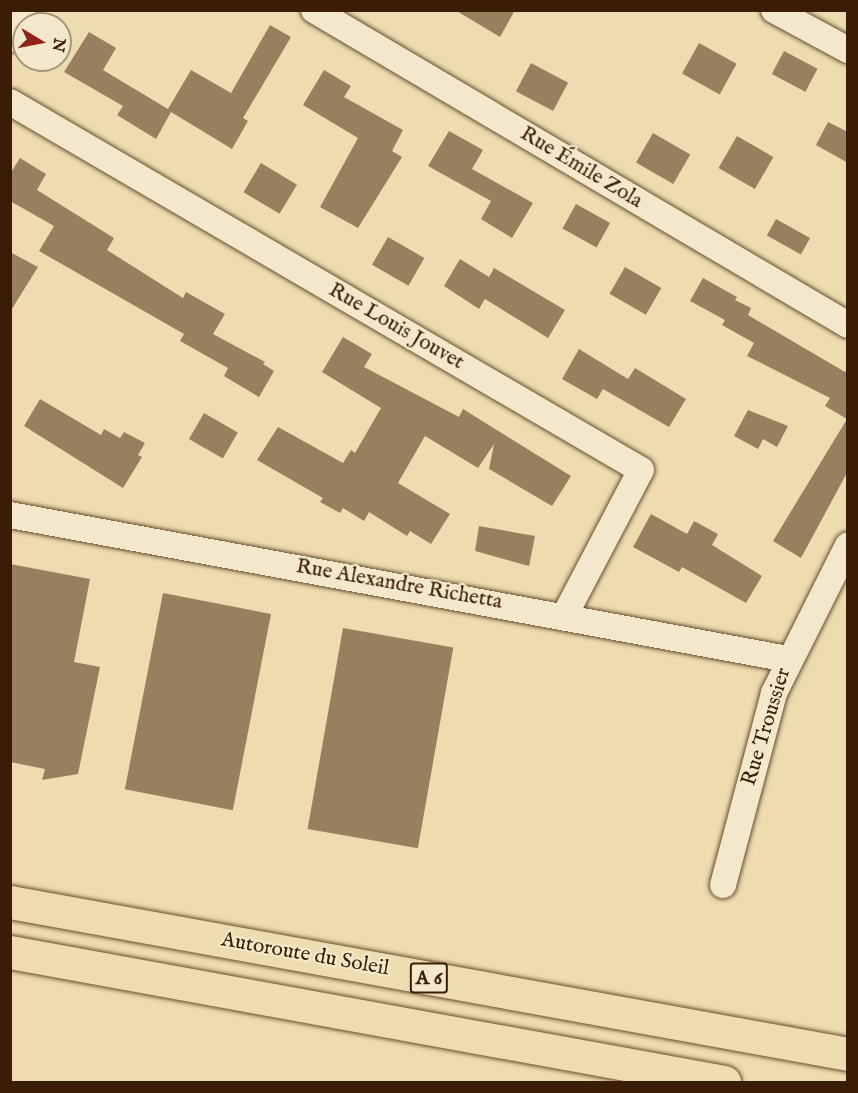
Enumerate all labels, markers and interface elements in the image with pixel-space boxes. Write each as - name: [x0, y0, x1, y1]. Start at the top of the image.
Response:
- north arrow: [12, 12, 72, 72]
- text: N: [47, 36, 69, 53]
- street label: Rue Émile Zola: [515, 122, 647, 214]
- street label: Rue Louis Jouvet: [324, 278, 468, 376]
- street label: Rue Alexandre Richetta: [294, 554, 504, 616]
- street label: Rue Troussier: [737, 665, 797, 789]
- street label: Autoroute du Soleil: [219, 928, 391, 982]
- road number: A 6: [410, 961, 448, 995]

